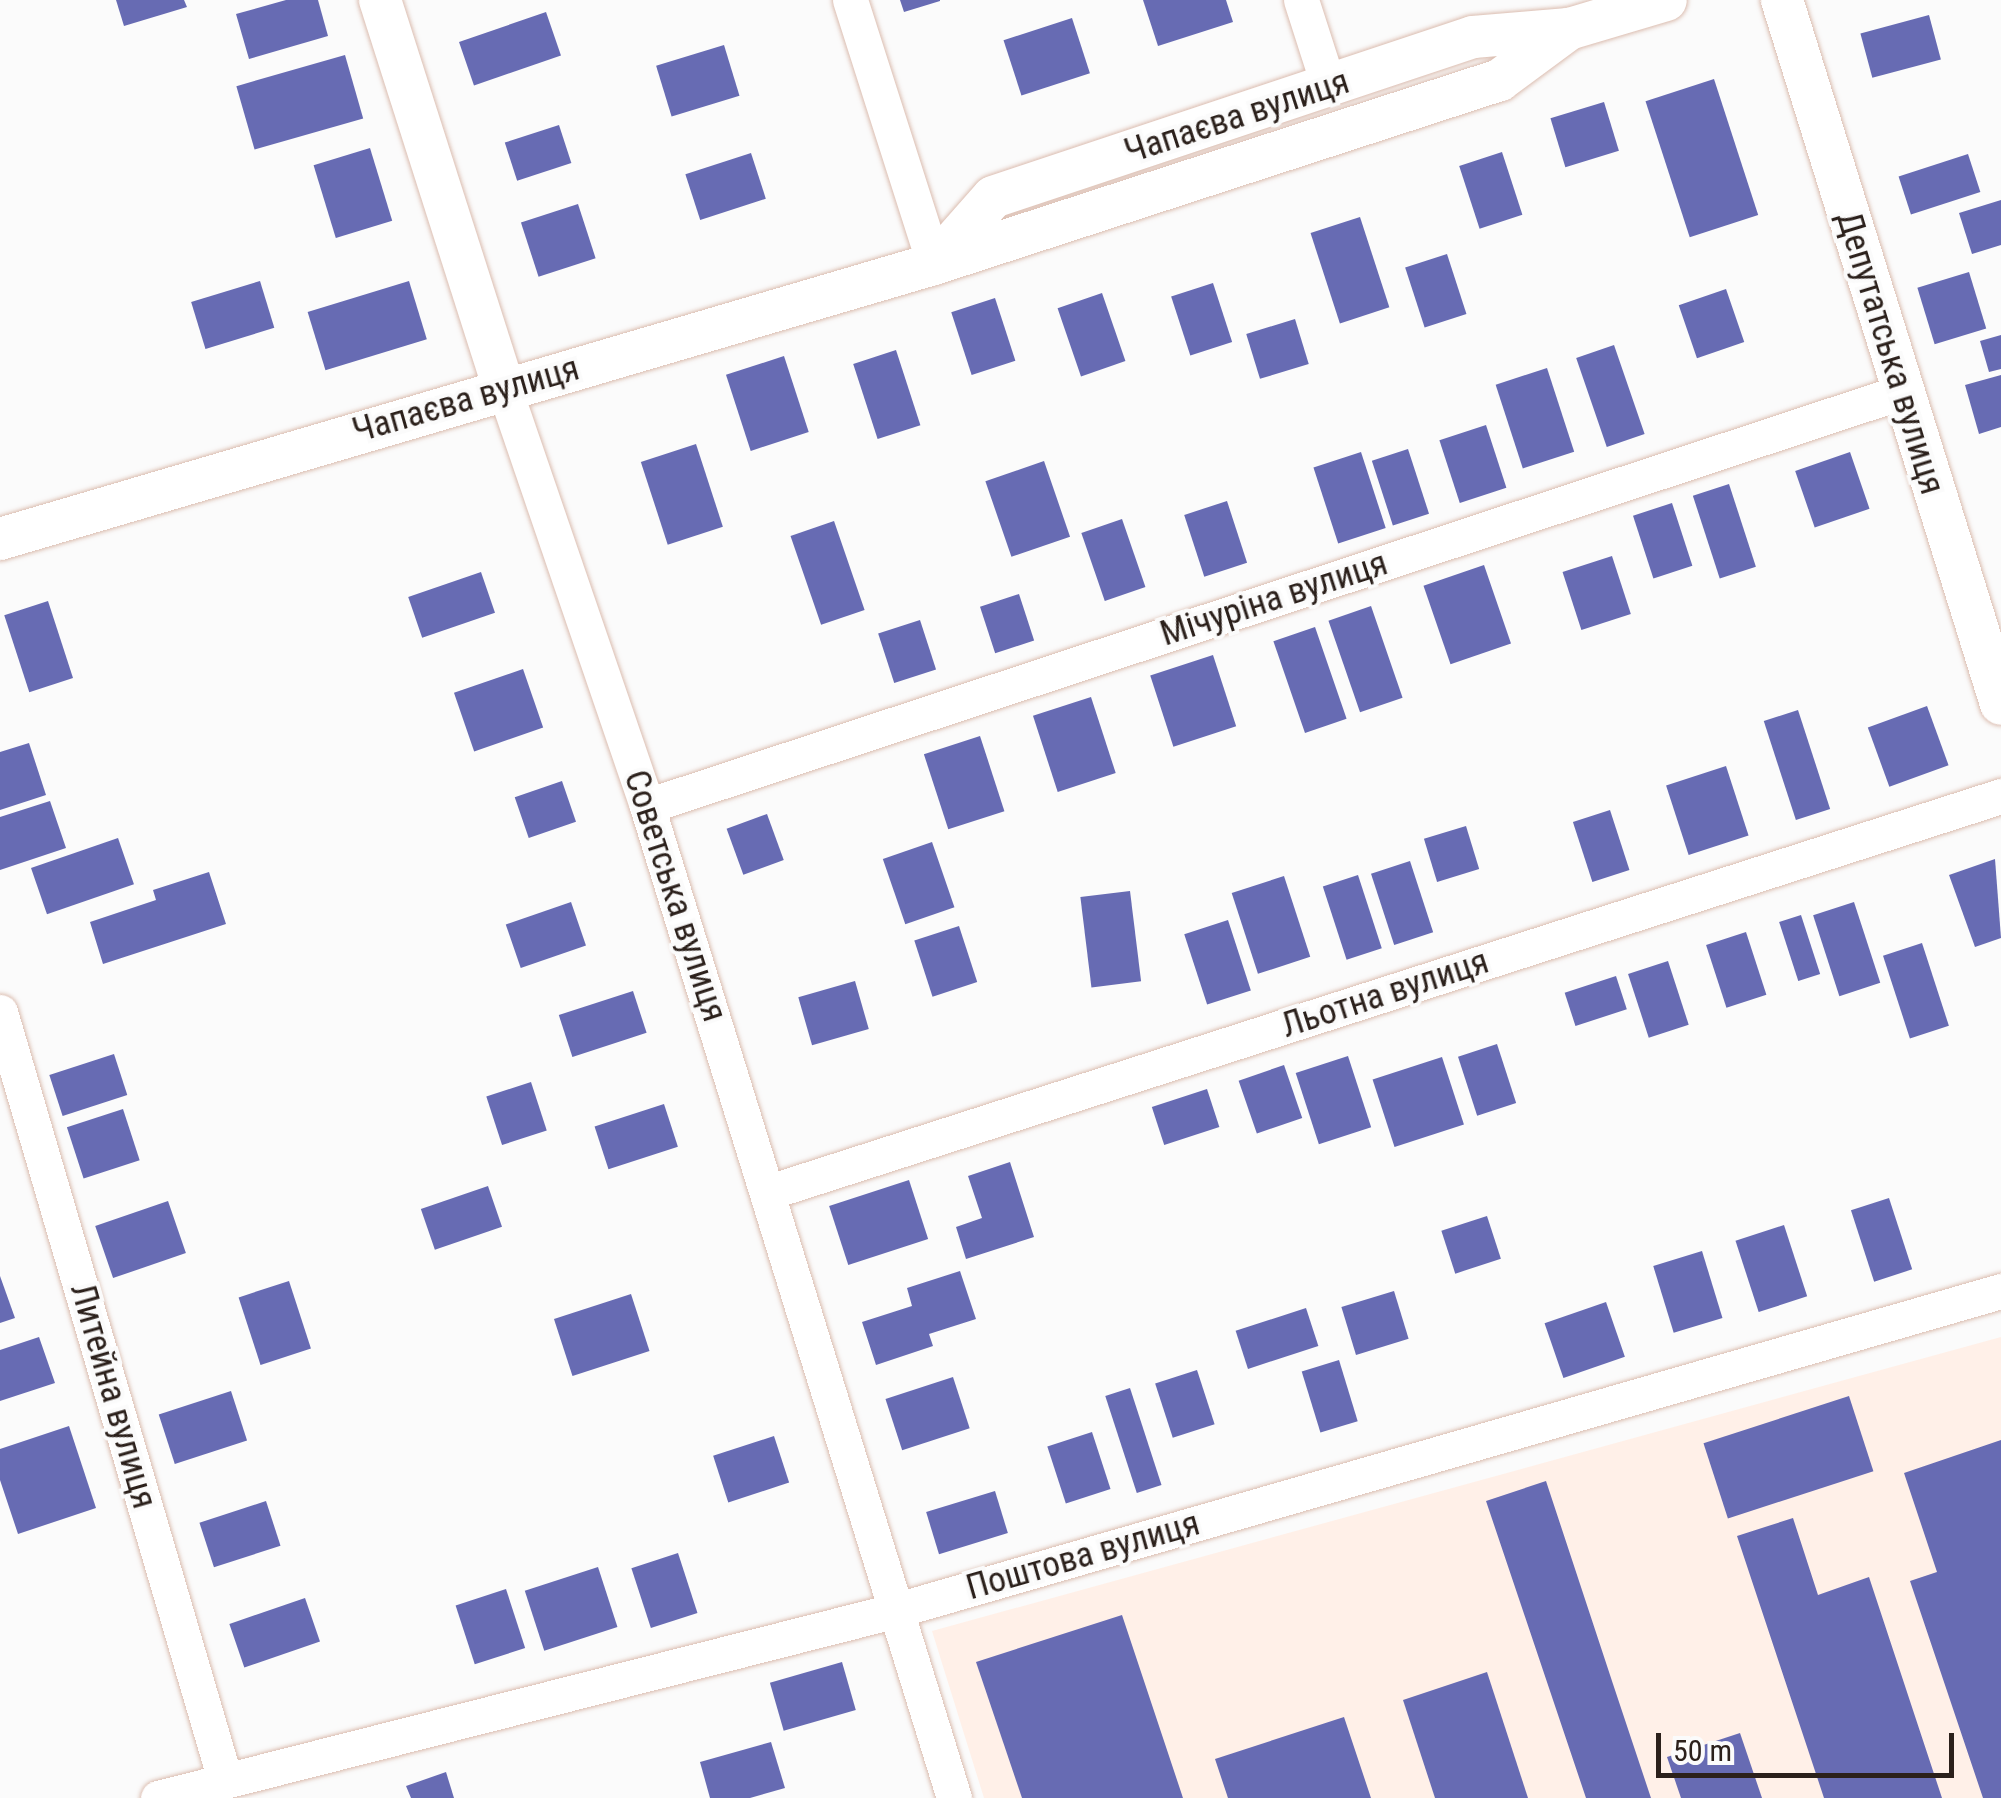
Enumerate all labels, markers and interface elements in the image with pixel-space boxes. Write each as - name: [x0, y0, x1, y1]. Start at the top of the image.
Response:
- street label: Чапаєва вулиця: [1119, 61, 1355, 173]
- street label: Депутатська вулиця: [1827, 207, 1953, 499]
- street label: Чапаєва вулиця: [348, 348, 584, 452]
- street label: Мічуріна вулиця: [1155, 543, 1393, 655]
- street label: Советська вулиця: [615, 765, 735, 1027]
- street label: Льотна вулиця: [1276, 941, 1494, 1047]
- street label: Литейна вулиця: [61, 1279, 165, 1513]
- street label: Поштова вулиця: [962, 1503, 1204, 1609]
- scale bar: [1661, 1713, 1958, 1775]
- text: 50 m: [1673, 1733, 1732, 1768]

